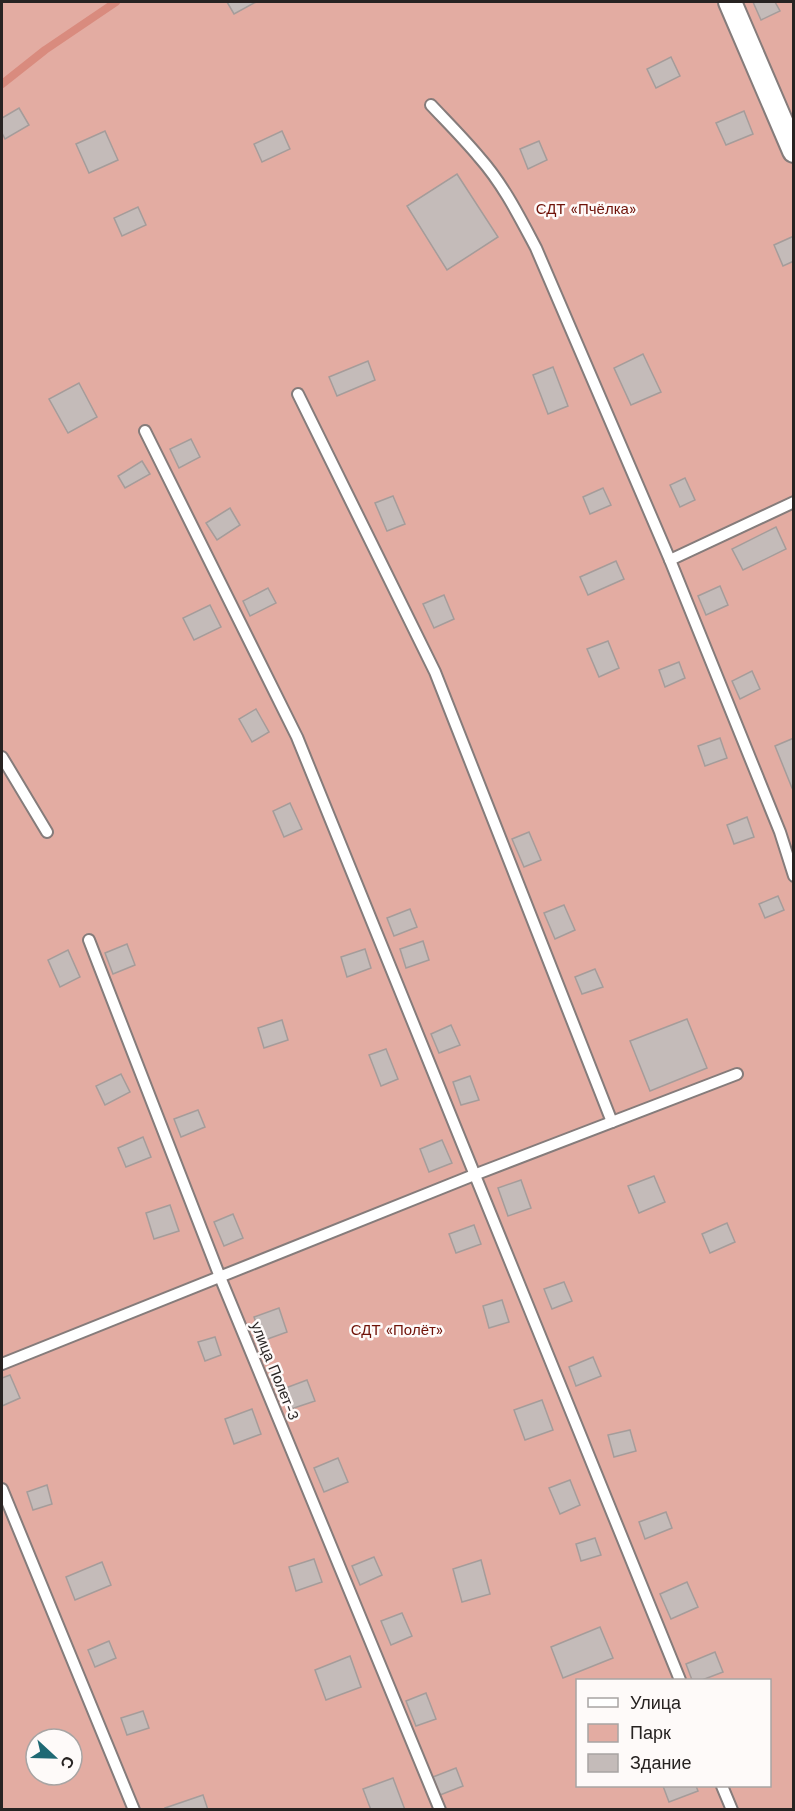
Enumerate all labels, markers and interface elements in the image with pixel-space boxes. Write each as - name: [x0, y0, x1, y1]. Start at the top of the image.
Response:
- park label: СДТ «Пчёлка»: [536, 200, 636, 218]
- street label: улица Полет-3: [247, 1319, 303, 1423]
- park label: СДТ «Полёт»: [351, 1321, 443, 1339]
- legend: [576, 1679, 771, 1787]
- text: Улица: [630, 1692, 682, 1713]
- text: Парк: [630, 1722, 671, 1743]
- north arrow: [24, 1727, 84, 1787]
- text: Здание: [630, 1752, 691, 1773]
- text: С: [56, 1754, 78, 1772]

